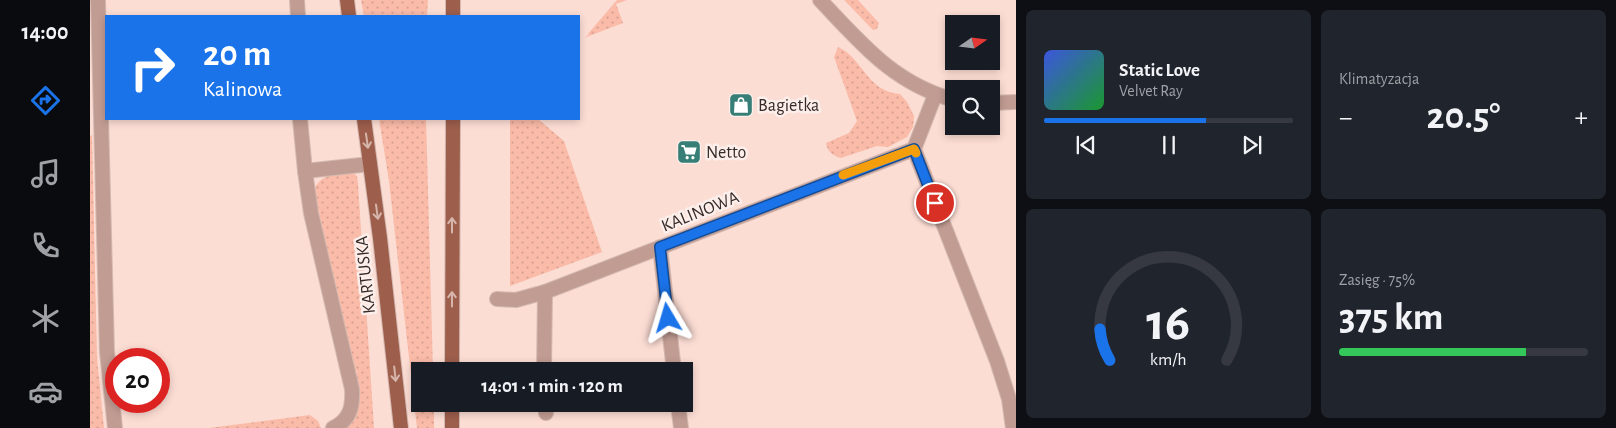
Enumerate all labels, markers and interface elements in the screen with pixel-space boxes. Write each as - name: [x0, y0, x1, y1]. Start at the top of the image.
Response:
- north arrow: [945, 15, 1000, 70]
- map controls: [945, 15, 1000, 135]
- text: 14:00: [22, 21, 68, 43]
- icon: right: [120, 35, 185, 100]
- text: 20 m: [203, 37, 271, 72]
- text: Static Love: [1119, 61, 1200, 80]
- text: Klimatyzacja: [1339, 71, 1419, 87]
- text: Kalinowa: [203, 78, 282, 100]
- button: search: [945, 80, 1000, 135]
- icon: directions: [28, 83, 63, 118]
- text: Velvet Ray: [1119, 83, 1183, 99]
- shop icon: Bagietka: [728, 92, 754, 118]
- place label: Bagietka: [758, 97, 819, 115]
- text: 20.5°: [1427, 98, 1500, 136]
- text: −: [1339, 104, 1352, 132]
- text: +: [1575, 104, 1588, 132]
- icon: previous: [1072, 131, 1100, 159]
- icon: pause: [1155, 131, 1183, 159]
- icon: next: [1238, 131, 1266, 159]
- one-way arrow: [362, 133, 372, 149]
- supermarket icon: Netto: [676, 139, 702, 165]
- place label: Netto: [706, 144, 746, 162]
- icon: music: [28, 156, 63, 191]
- pin: [914, 182, 956, 224]
- street label: KALINOWA: [659, 188, 742, 236]
- icon: arrive: [921, 189, 949, 217]
- one-way arrow: [372, 204, 382, 220]
- one-way arrow: [447, 218, 457, 234]
- icon: phone: [28, 228, 63, 263]
- street label: KARTUSKA: [353, 234, 379, 315]
- text: Zasięg · 75%: [1339, 272, 1415, 288]
- one-way arrow: [447, 291, 457, 308]
- position arrow: [641, 291, 693, 343]
- text: 16: [1147, 297, 1190, 349]
- text: 375 km: [1339, 299, 1443, 337]
- icon: climate: [28, 301, 63, 336]
- speed limit sign: 20: [105, 348, 170, 413]
- text: km/h: [1150, 351, 1187, 369]
- one-way arrow: [390, 365, 400, 381]
- icon: car: [28, 374, 63, 409]
- text: 14:01 · 1 min · 120 m: [481, 377, 623, 396]

